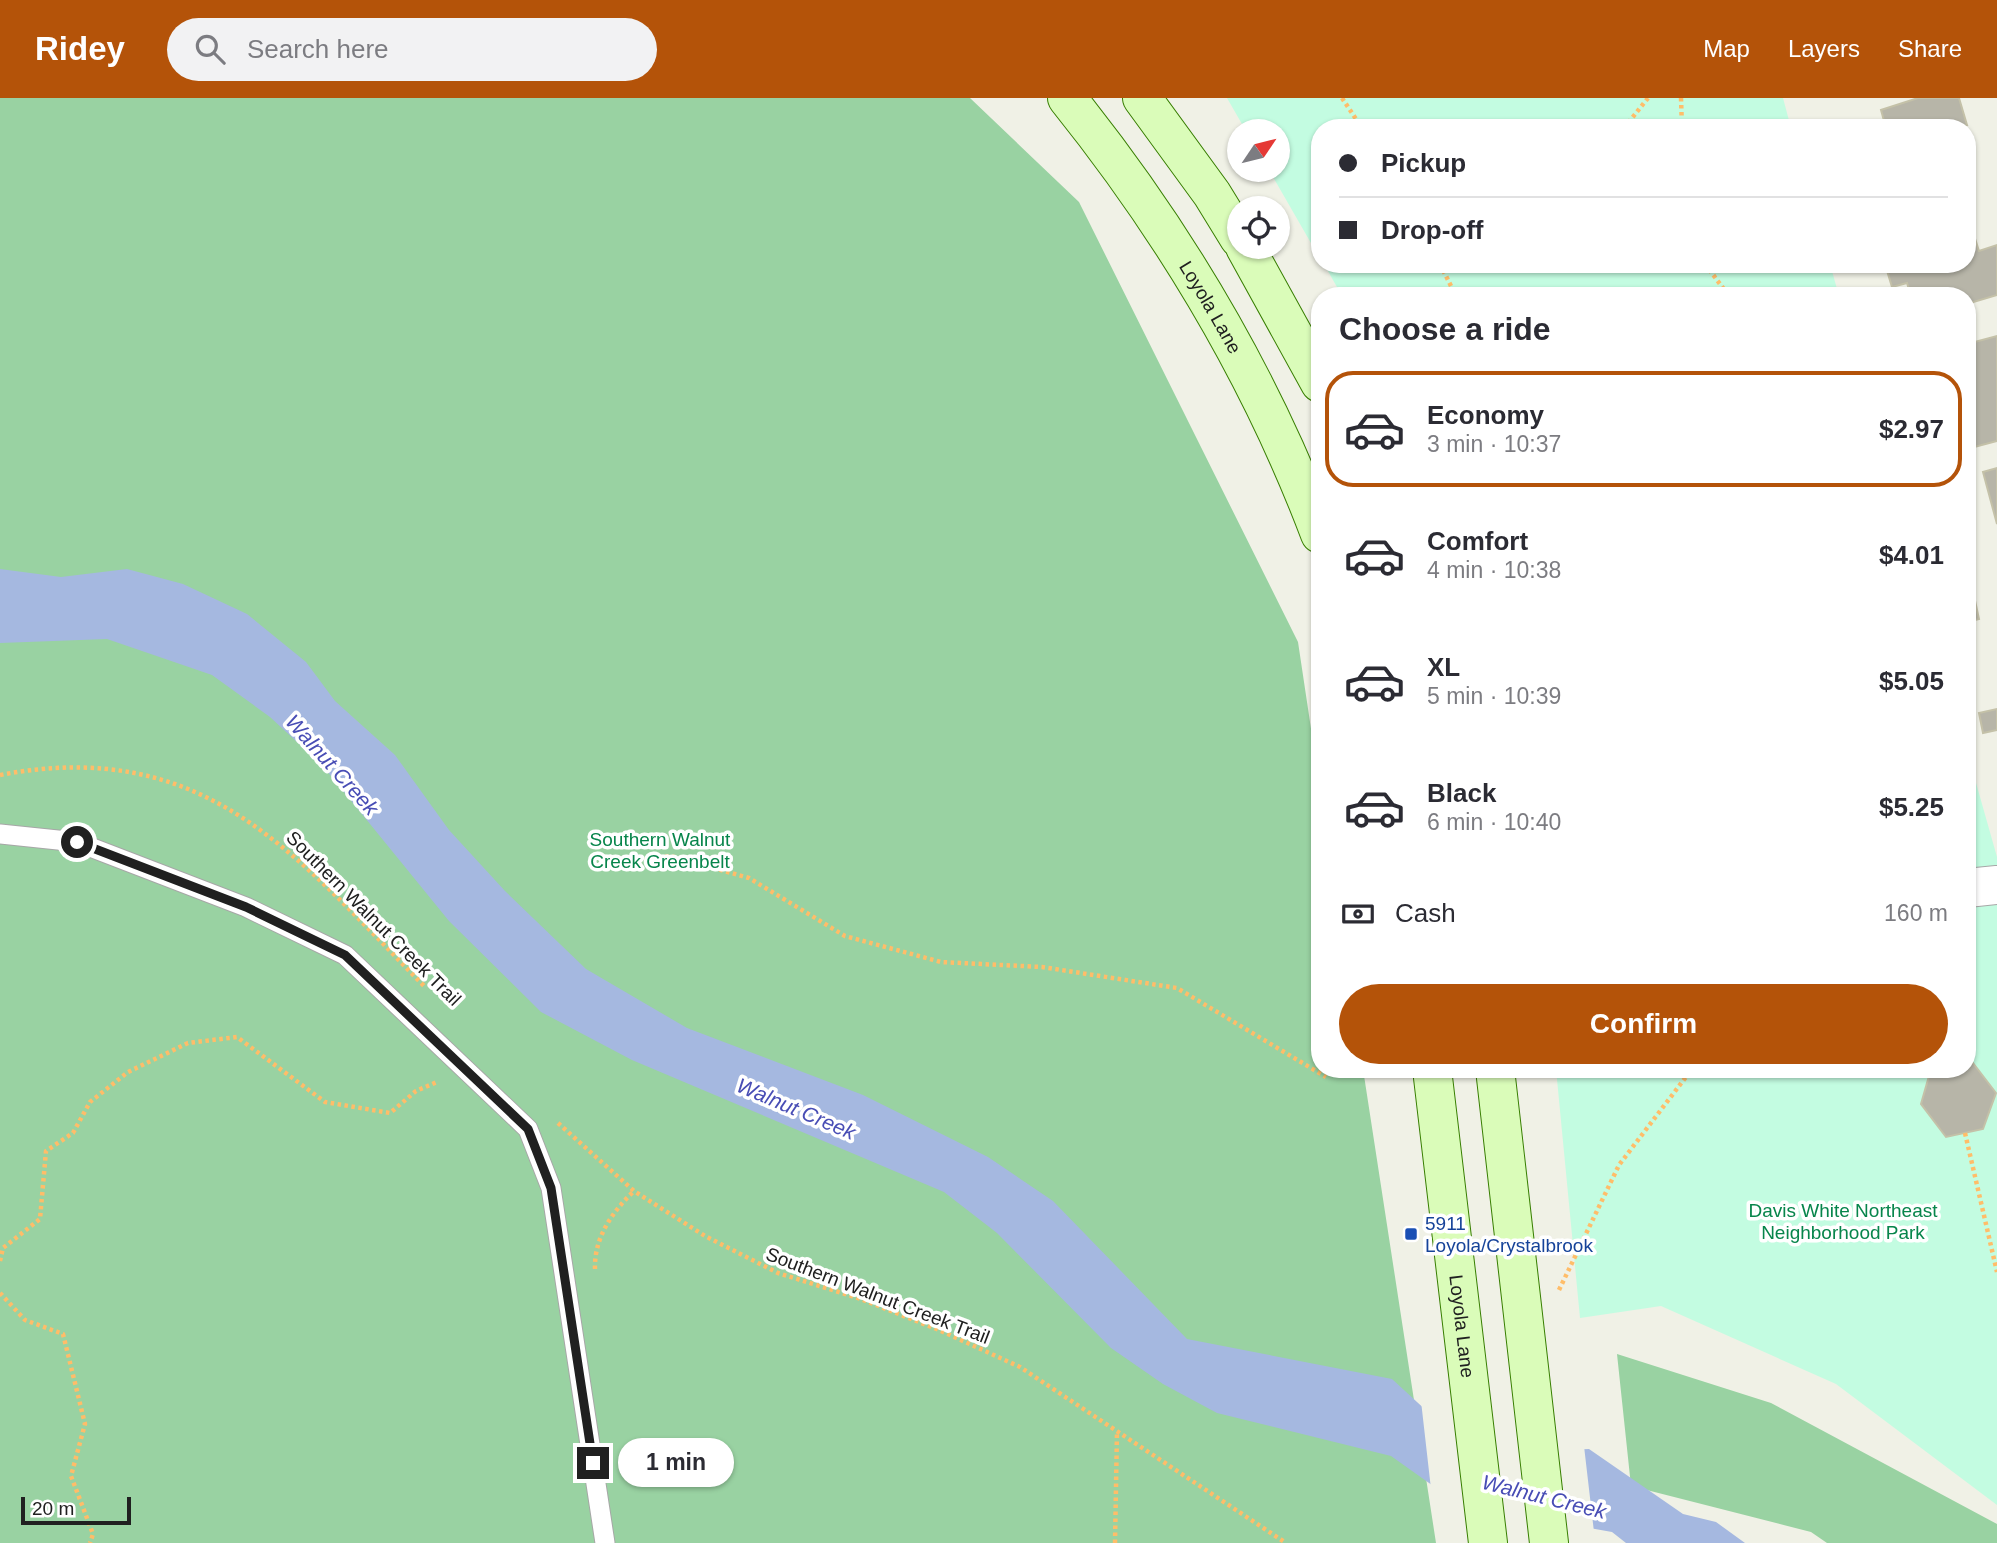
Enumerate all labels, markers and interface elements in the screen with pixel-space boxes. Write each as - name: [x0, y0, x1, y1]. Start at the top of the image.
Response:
- search box: [167, 18, 657, 81]
- text: Ridey: [35, 30, 125, 67]
- icon: search: [191, 30, 229, 68]
- text: Search here: [247, 34, 389, 64]
- text: Map: [1703, 35, 1750, 62]
- text: Layers: [1788, 35, 1860, 62]
- text: Share: [1898, 35, 1962, 62]
- north arrow: [1227, 119, 1290, 182]
- map controls: [1227, 119, 1290, 259]
- text: Pickup: [1381, 148, 1466, 178]
- button: locate: [1227, 196, 1290, 259]
- text: Drop-off: [1381, 215, 1484, 245]
- street label: Loyola Lane: [1175, 257, 1245, 357]
- text: Choose a ride: [1339, 311, 1551, 347]
- icon: car: [1343, 398, 1406, 461]
- text: Economy: [1427, 400, 1544, 430]
- text: $2.97: [1879, 414, 1944, 444]
- text: 3 min · 10:37: [1427, 431, 1561, 457]
- icon: car: [1343, 524, 1406, 587]
- text: Comfort: [1427, 526, 1528, 556]
- text: $4.01: [1879, 540, 1944, 570]
- text: 4 min · 10:38: [1427, 557, 1561, 583]
- icon: car: [1343, 650, 1406, 713]
- text: XL: [1427, 652, 1460, 682]
- text: $5.05: [1879, 666, 1944, 696]
- text: 5 min · 10:39: [1427, 683, 1561, 709]
- water label: Walnut Creek: [281, 710, 384, 821]
- icon: car: [1343, 776, 1406, 839]
- text: Black: [1427, 778, 1496, 808]
- text: $5.25: [1879, 792, 1944, 822]
- text: 6 min · 10:40: [1427, 809, 1561, 835]
- route start: [61, 826, 93, 858]
- street label: Southern Walnut Creek Trail: [282, 827, 465, 1010]
- park label: Southern Walnut Creek Greenbelt: [590, 829, 731, 872]
- icon: cash: [1339, 895, 1377, 933]
- text: Cash: [1395, 898, 1456, 928]
- text: 160 m: [1884, 900, 1948, 926]
- button: Confirm: [1339, 984, 1948, 1064]
- water label: Walnut Creek: [733, 1073, 860, 1144]
- park label: Davis White Northeast Neighborhood Park: [1748, 1200, 1938, 1243]
- place label: 5911 Loyola/Crystalbrook: [1425, 1213, 1593, 1256]
- marker: 5911 Loyola/Crystalbrook: [1403, 1226, 1419, 1242]
- street label: Southern Walnut Creek Trail: [763, 1243, 993, 1348]
- street label: Loyola Lane: [1445, 1274, 1478, 1379]
- callout: 1 min: [618, 1438, 733, 1488]
- route end: [577, 1447, 609, 1479]
- text: 1 min: [646, 1449, 706, 1475]
- water label: Walnut Creek: [1480, 1470, 1610, 1523]
- scale bar: [21, 1494, 131, 1526]
- text: 20 m: [32, 1498, 74, 1519]

